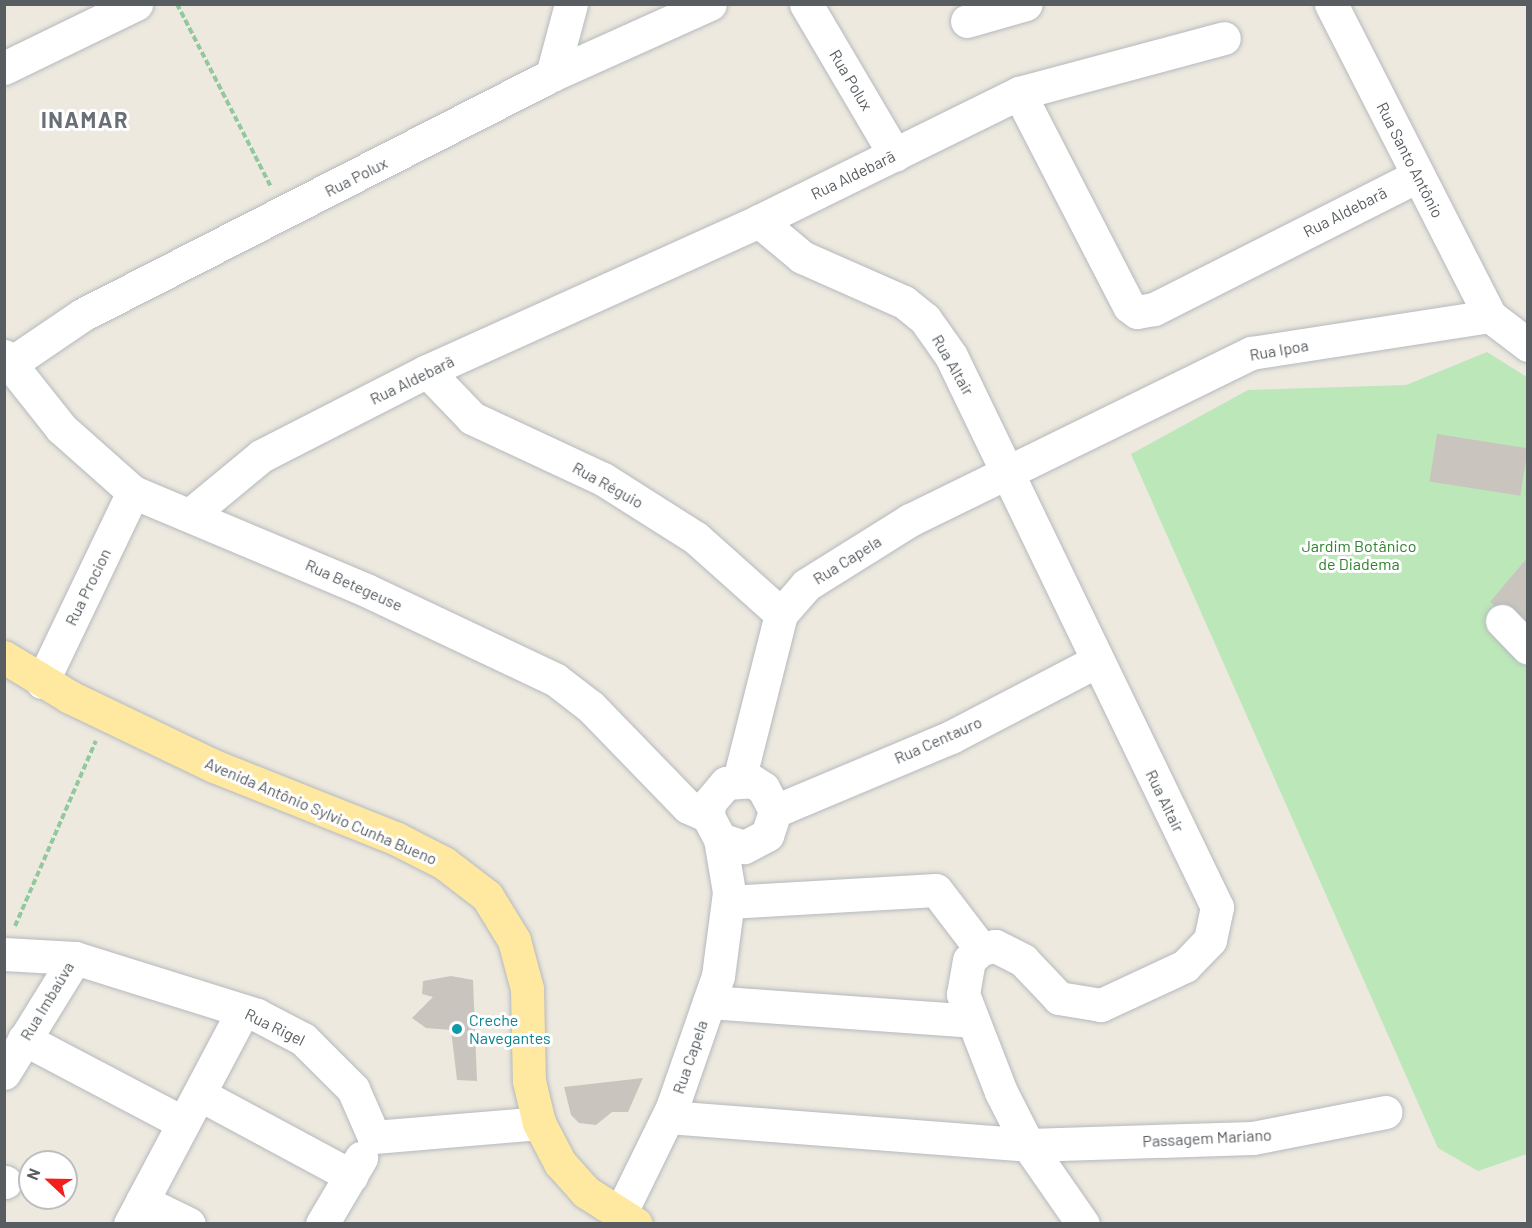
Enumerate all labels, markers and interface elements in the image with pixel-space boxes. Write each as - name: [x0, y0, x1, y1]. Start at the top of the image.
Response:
- street label: Rua Polux: [825, 46, 877, 114]
- street label: Rua Santo Antônio: [1373, 99, 1447, 221]
- district label: INAMAR: [41, 107, 129, 133]
- street label: Rua Aldebarã: [808, 146, 898, 204]
- street label: Rua Polux: [322, 153, 390, 201]
- street label: Rua Aldebarã: [1300, 183, 1390, 241]
- street label: Rua Altair: [928, 331, 978, 399]
- street label: Rua Ipoa: [1248, 335, 1310, 365]
- street label: Rua Aldebarã: [367, 351, 457, 409]
- street label: Rua Réguio: [569, 458, 647, 512]
- street label: Rua Capela: [809, 532, 885, 588]
- park label: Jardim Botânico de Diadema: [1302, 536, 1416, 574]
- street label: Rua Procion: [61, 545, 115, 629]
- street label: Rua Betegeuse: [303, 555, 405, 615]
- street label: Rua Centauro: [891, 712, 985, 768]
- street label: Avenida Antônio Sylvio Cunha Bueno: [202, 753, 440, 869]
- street label: Rua Altair: [1142, 767, 1188, 835]
- street label: Rua Imbaúva: [16, 958, 78, 1044]
- street label: Rua Rigel: [242, 1004, 308, 1050]
- place label: Creche Navegantes: [469, 1010, 551, 1048]
- street label: Rua Capela: [668, 1018, 712, 1096]
- marker: Creche Navegantes: [450, 1022, 464, 1036]
- street label: Passagem Mariano: [1142, 1125, 1272, 1151]
- north arrow: [18, 1150, 78, 1210]
- text: N: [22, 1165, 43, 1182]

